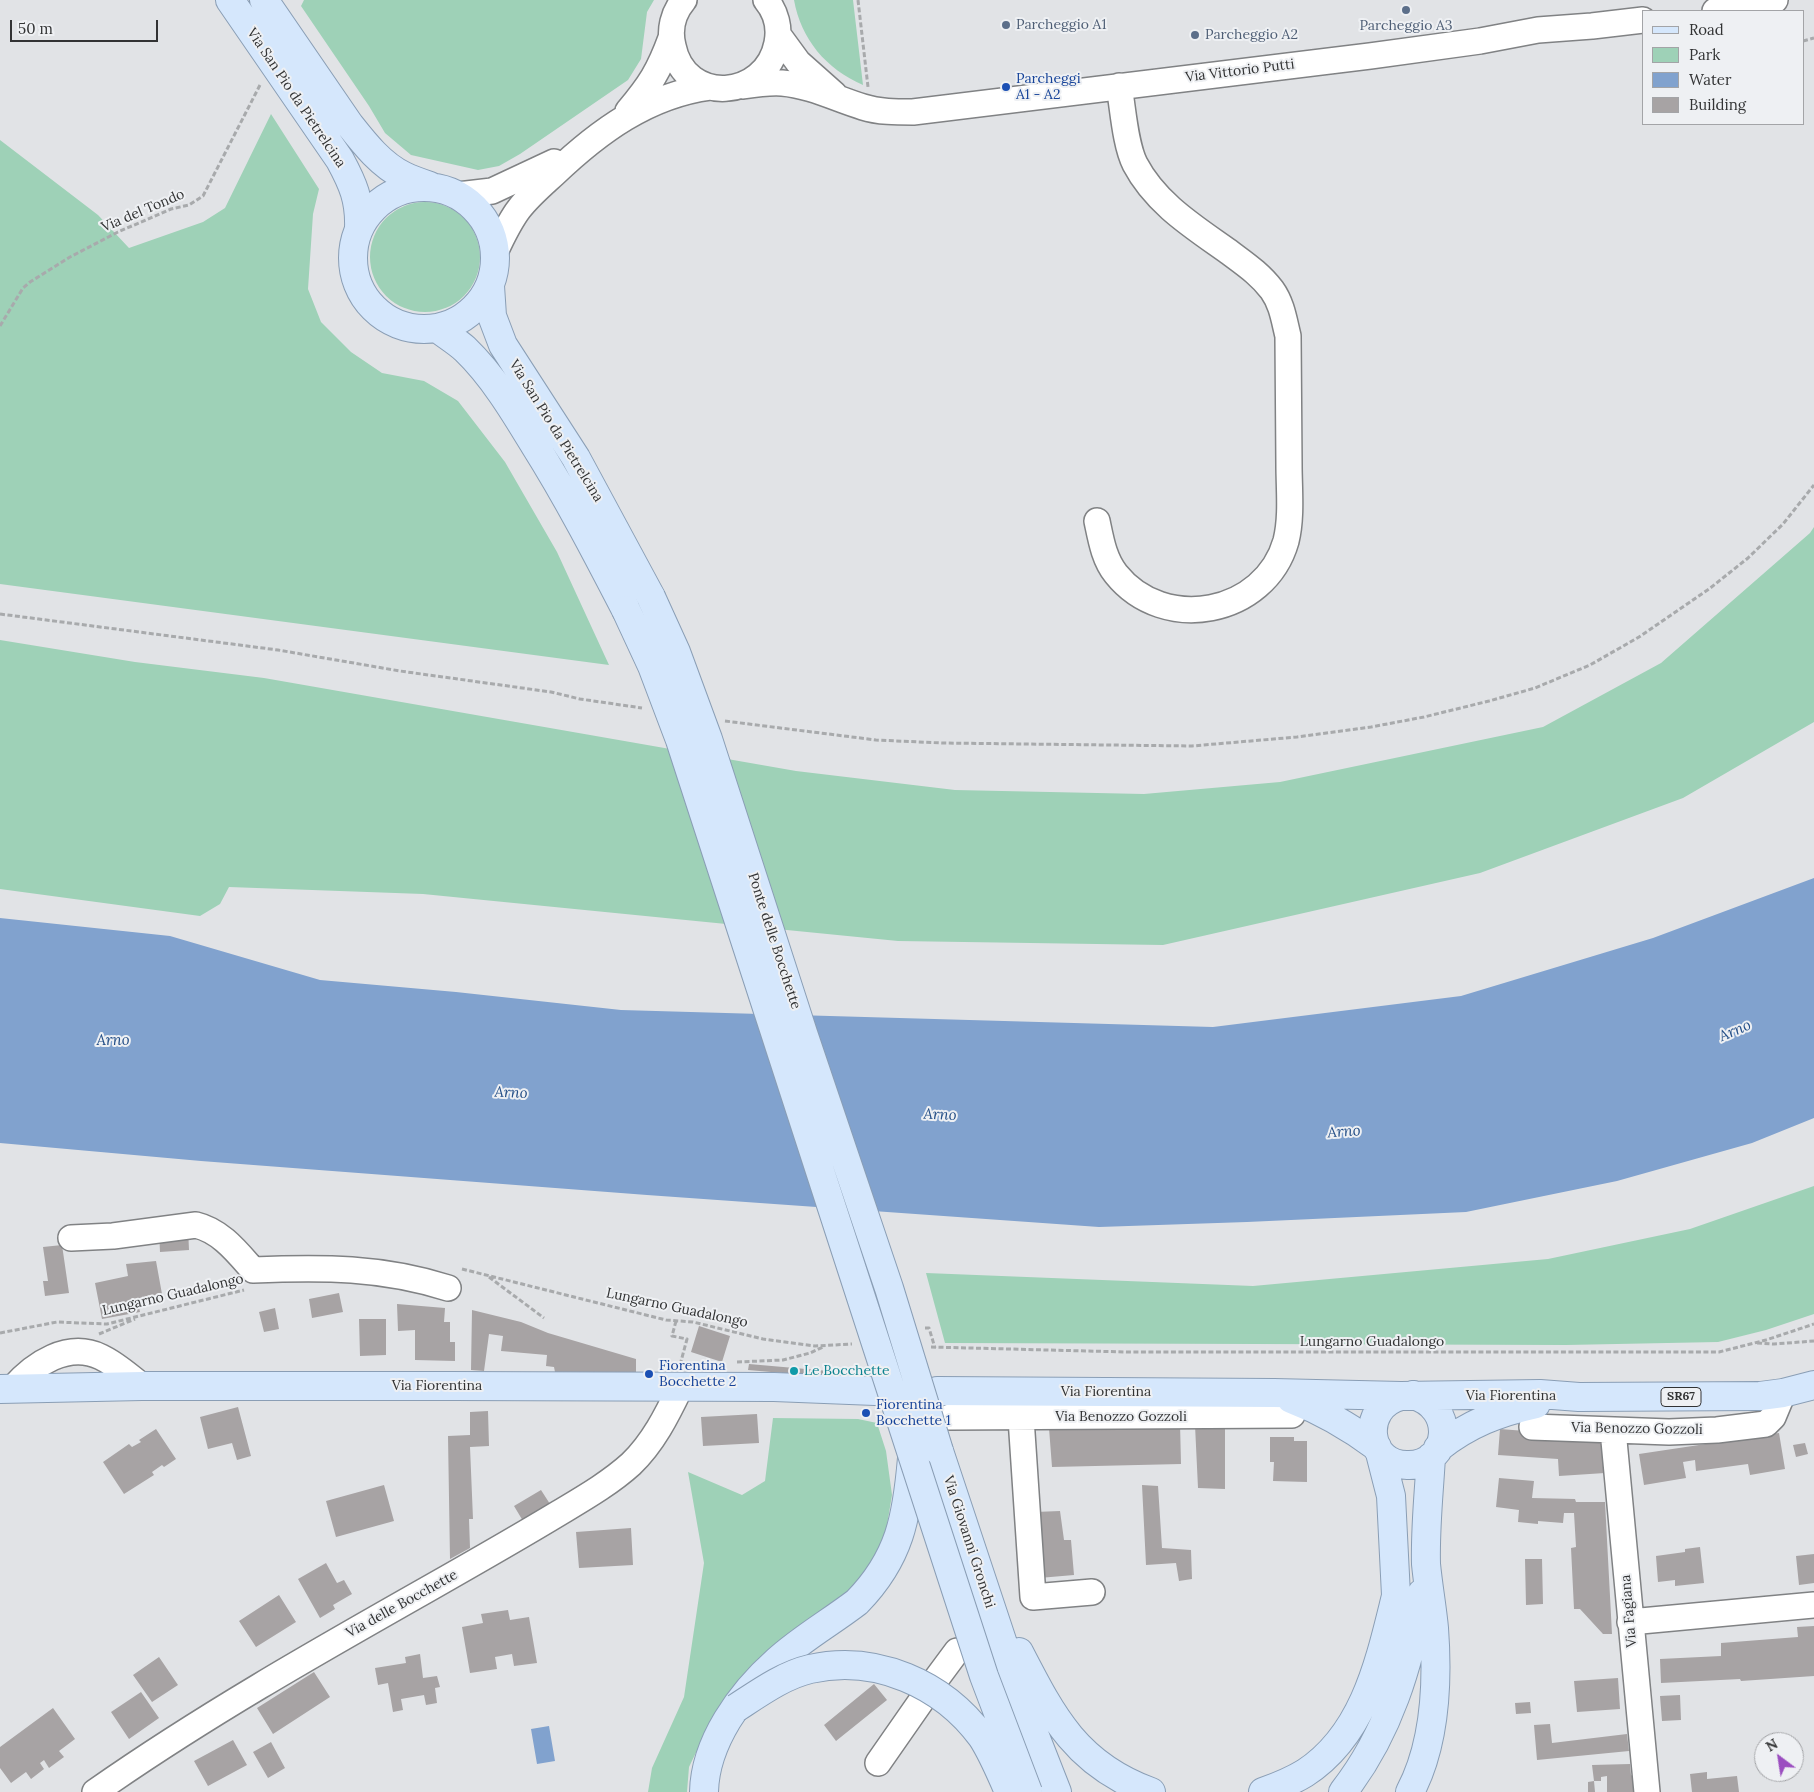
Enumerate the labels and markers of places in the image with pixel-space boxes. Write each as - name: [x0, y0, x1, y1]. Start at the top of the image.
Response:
- marker: Parcheggio A3: [1400, 4, 1412, 16]
- place label: Parcheggio A1: [1016, 17, 1106, 33]
- place label: Parcheggio A3: [1359, 18, 1453, 34]
- marker: Parcheggio A1: [1000, 19, 1012, 31]
- place label: Parcheggio A2: [1205, 27, 1298, 43]
- marker: Parcheggio A2: [1189, 29, 1201, 41]
- place label: Parcheggi A1 - A2: [1016, 71, 1081, 104]
- marker: Parcheggi A1 - A2: [1000, 81, 1012, 93]
- place label: Fiorentina Bocchette 2: [659, 1358, 736, 1390]
- place label: Le Bocchette: [804, 1363, 890, 1379]
- marker: Le Bocchette: [788, 1365, 800, 1377]
- marker: Fiorentina Bocchette 2: [643, 1368, 655, 1380]
- place label: Fiorentina Bocchette 1: [876, 1397, 951, 1430]
- marker: Fiorentina Bocchette 1: [860, 1407, 872, 1419]

